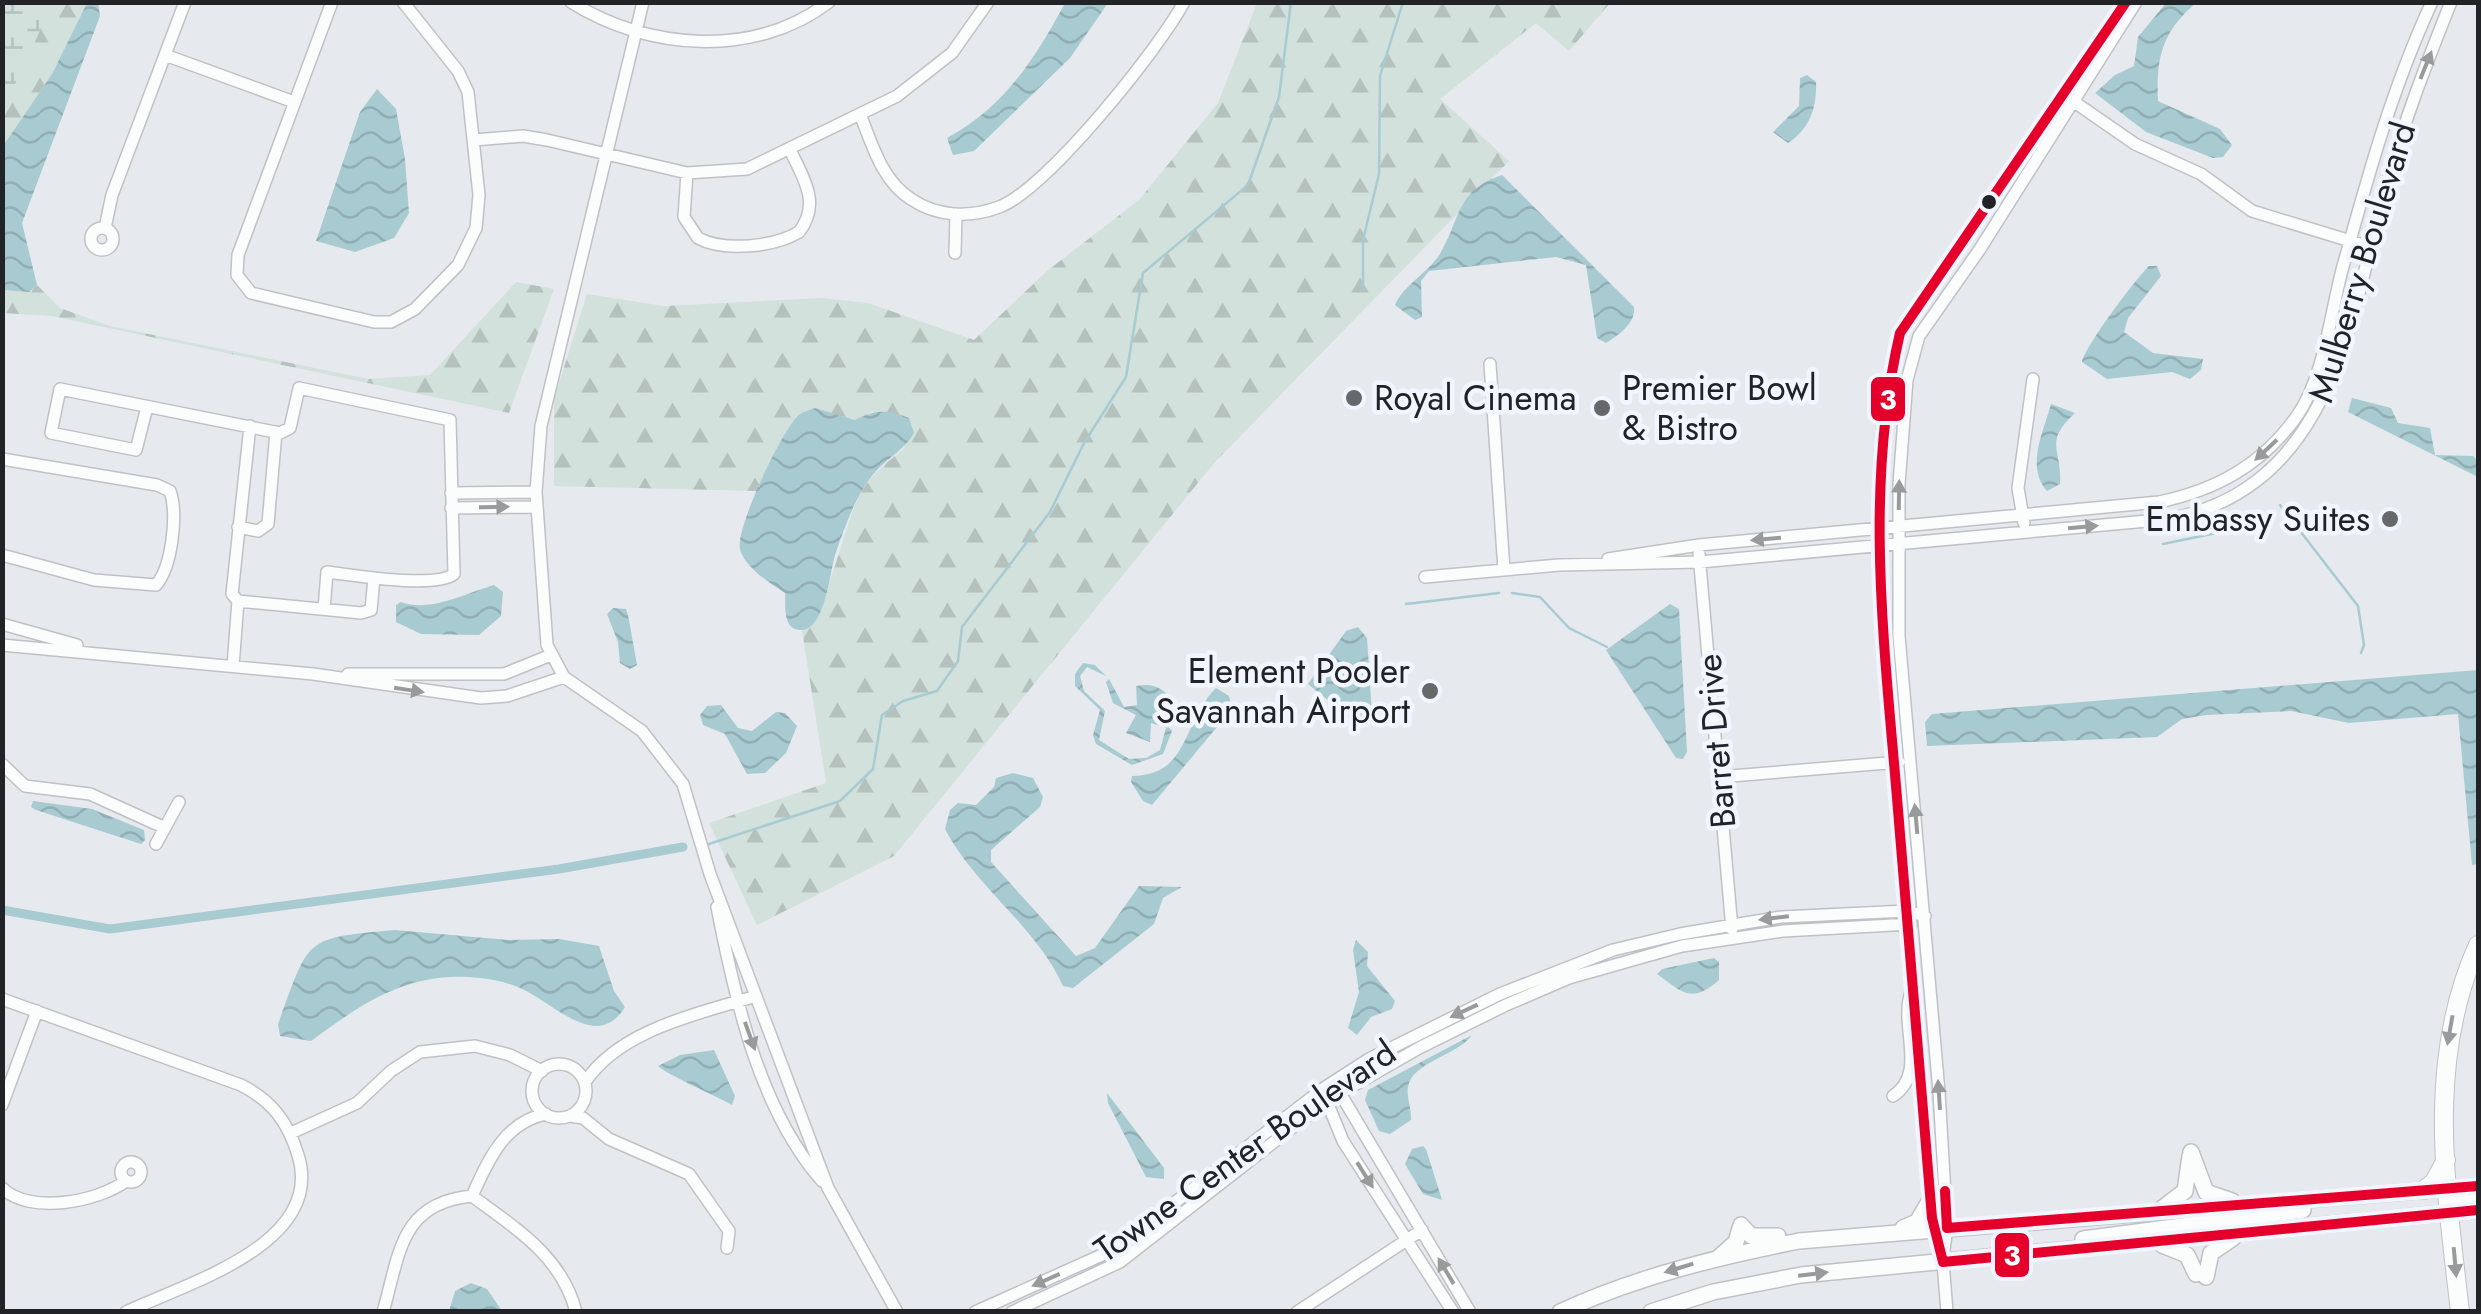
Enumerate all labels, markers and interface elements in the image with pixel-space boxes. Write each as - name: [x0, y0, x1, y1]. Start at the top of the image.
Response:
- one-way arrow: [2419, 49, 2434, 79]
- street label: Mulberry Boulevard: [2296, 116, 2428, 408]
- unlabelled marker: [1979, 192, 1999, 212]
- place label: Premier Bowl & Bistro: [1622, 363, 1817, 453]
- place label: Royal Cinema: [1374, 373, 1577, 423]
- line badge: 3: [1869, 375, 1907, 423]
- text: 3: [1879, 379, 1897, 420]
- marker: Royal Cinema: [1343, 387, 1365, 409]
- marker: Premier Bowl & Bistro: [1591, 397, 1613, 419]
- one-way arrow: [2254, 439, 2279, 461]
- one-way arrow: [1891, 478, 1907, 510]
- place label: Embassy Suites: [2146, 494, 2370, 544]
- one-way arrow: [479, 499, 511, 515]
- marker: Embassy Suites: [2379, 508, 2401, 530]
- one-way arrow: [2067, 519, 2099, 535]
- one-way arrow: [1750, 532, 1781, 548]
- place label: Element Pooler Savannah Airport: [1156, 646, 1411, 736]
- street label: Barret Drive: [1683, 652, 1749, 830]
- marker: Element Pooler Savannah Airport: [1419, 680, 1441, 702]
- one-way arrow: [394, 683, 426, 699]
- one-way arrow: [1908, 803, 1924, 835]
- one-way arrow: [1758, 911, 1790, 927]
- one-way arrow: [1450, 1002, 1479, 1019]
- one-way arrow: [2442, 1015, 2457, 1046]
- one-way arrow: [743, 1021, 758, 1051]
- street label: Towne Center Boulevard: [1084, 1028, 1406, 1274]
- one-way arrow: [1931, 1079, 1947, 1111]
- one-way arrow: [1355, 1161, 1373, 1189]
- line badge: 3: [1993, 1231, 2031, 1279]
- text: 3: [2003, 1235, 2021, 1276]
- one-way arrow: [2447, 1247, 2463, 1279]
- one-way arrow: [1438, 1256, 1455, 1285]
- one-way arrow: [1664, 1262, 1694, 1277]
- one-way arrow: [1798, 1265, 1830, 1281]
- one-way arrow: [1031, 1272, 1061, 1288]

